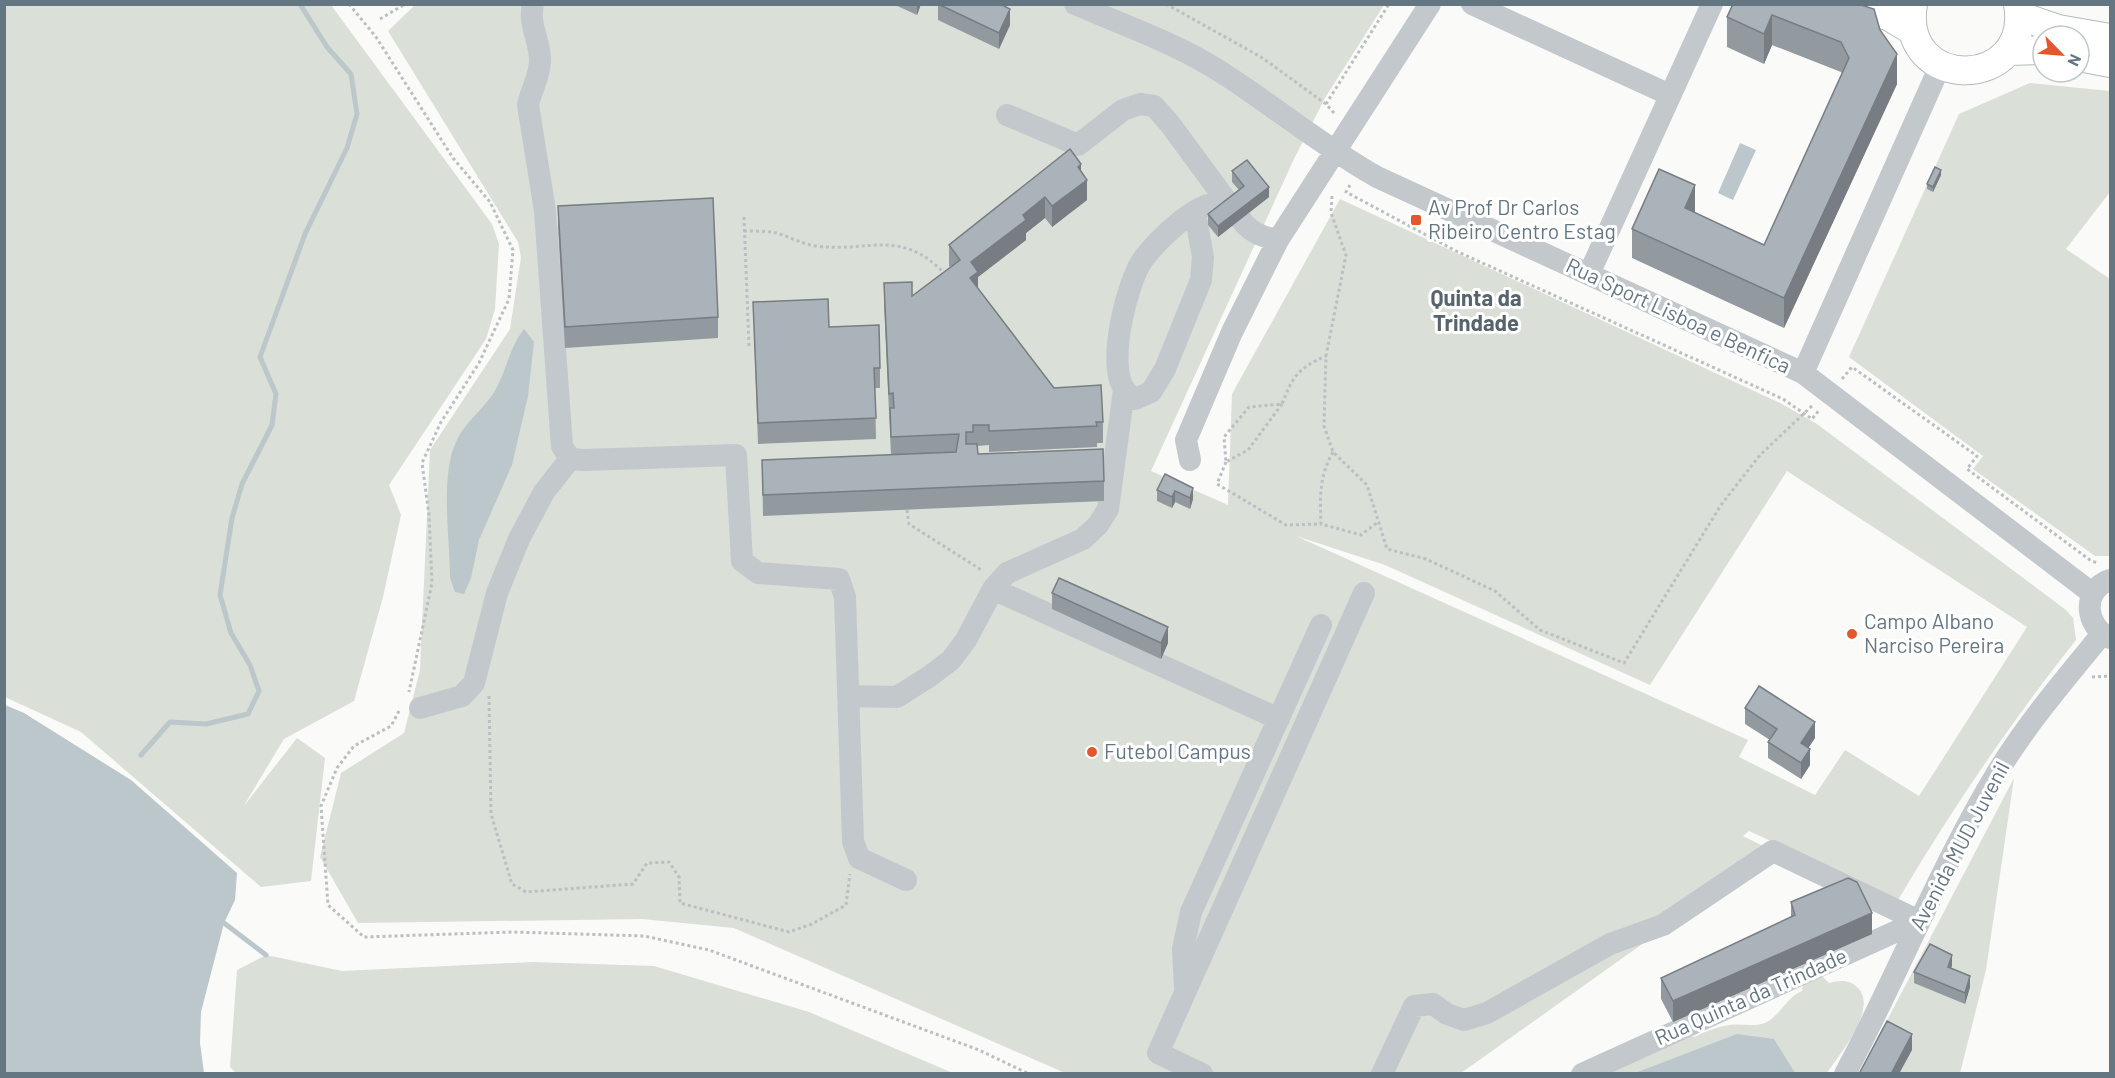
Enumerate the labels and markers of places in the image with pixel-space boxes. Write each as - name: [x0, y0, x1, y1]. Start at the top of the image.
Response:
- place label: Av Prof Dr Carlos Ribeiro Centro Estag: [1428, 194, 1616, 243]
- marker: Av Prof Dr Carlos Ribeiro Centro Estag: [1409, 213, 1423, 227]
- place label: Campo Albano Narciso Pereira: [1864, 608, 2004, 657]
- marker: Campo Albano Narciso Pereira: [1845, 627, 1859, 641]
- place label: Futebol Campus: [1104, 738, 1251, 763]
- marker: Futebol Campus: [1085, 745, 1099, 759]

